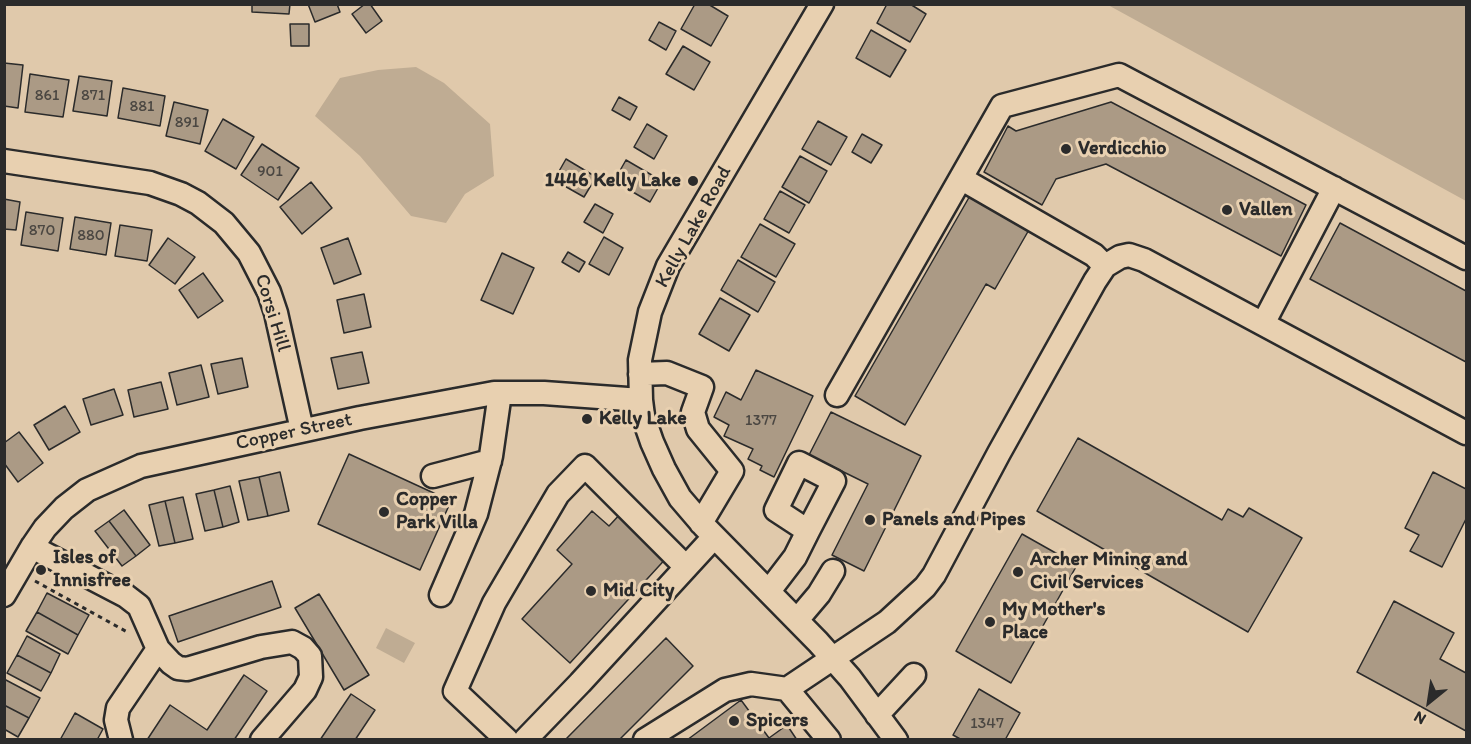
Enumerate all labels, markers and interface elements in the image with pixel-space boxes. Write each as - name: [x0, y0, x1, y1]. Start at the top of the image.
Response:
- house number: 861: [35, 86, 59, 106]
- house number: 871: [81, 86, 105, 106]
- house number: 881: [130, 97, 154, 117]
- house number: 891: [175, 113, 199, 133]
- place label: Verdicchio: [1078, 137, 1167, 161]
- marker: Verdicchio: [1059, 142, 1073, 156]
- house number: 901: [257, 162, 283, 182]
- street label: Kelly Lake Road: [651, 162, 737, 292]
- place label: 1446 Kelly Lake: [545, 169, 681, 193]
- marker: 1446 Kelly Lake: [686, 174, 700, 188]
- place label: Vallen: [1239, 198, 1293, 222]
- marker: Vallen: [1220, 203, 1234, 217]
- house number: 870: [29, 221, 55, 241]
- house number: 880: [77, 226, 105, 246]
- street label: Corsi Hill: [249, 271, 295, 355]
- place label: Kelly Lake: [599, 407, 687, 431]
- street label: Copper Street: [234, 408, 354, 456]
- house number: 1377: [745, 411, 777, 431]
- marker: Kelly Lake: [580, 412, 594, 426]
- place label: Copper Park Villa: [396, 488, 478, 535]
- marker: Copper Park Villa: [377, 505, 391, 519]
- place label: Panels and Pipes: [882, 508, 1026, 532]
- marker: Panels and Pipes: [863, 513, 877, 527]
- place label: Isles of Innisfree: [53, 546, 131, 593]
- place label: Archer Mining and Civil Services: [1030, 548, 1188, 595]
- marker: Isles of Innisfree: [34, 563, 48, 577]
- marker: Archer Mining and Civil Services: [1011, 565, 1025, 579]
- place label: Mid City: [603, 579, 674, 603]
- marker: Mid City: [584, 584, 598, 598]
- place label: My Mother's Place: [1002, 598, 1105, 645]
- marker: My Mother's Place: [983, 615, 997, 629]
- north arrow: [1399, 672, 1459, 732]
- text: N: [1410, 707, 1429, 729]
- place label: Spicers: [746, 709, 808, 733]
- marker: Spicers: [727, 714, 741, 728]
- house number: 1347: [970, 714, 1004, 734]

